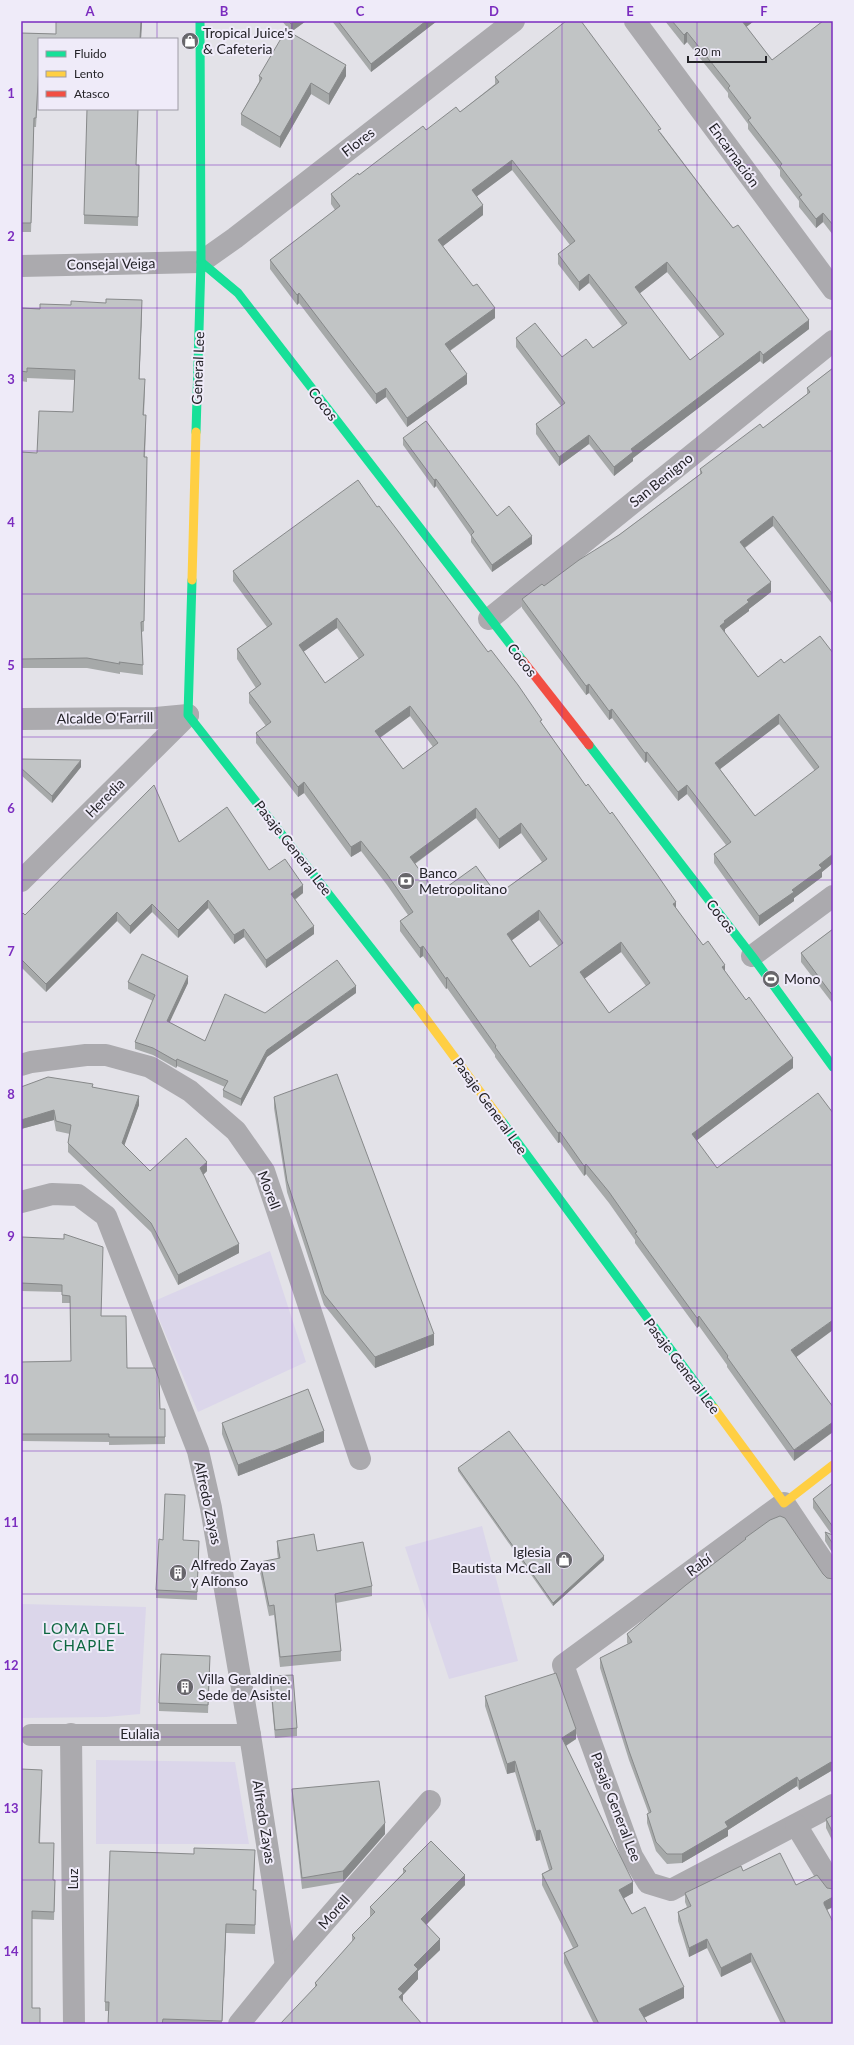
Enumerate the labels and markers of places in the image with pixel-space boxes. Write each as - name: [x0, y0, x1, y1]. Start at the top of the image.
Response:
- place label: Tropical Juice's & Cafeteria: [203, 24, 293, 57]
- shop icon: Tropical Juice's & Cafeteria: [180, 31, 200, 51]
- place label: Banco Metropolitano: [419, 864, 507, 897]
- bank icon: Banco Metropolitano: [396, 871, 416, 891]
- sports icon: Mono: [761, 969, 781, 989]
- place label: Mono: [784, 970, 821, 987]
- place label: Iglesia Bautista Mc.Call: [452, 1543, 551, 1576]
- shop icon: Iglesia Bautista Mc.Call: [554, 1550, 574, 1570]
- place label: Alfredo Zayas y Alfonso: [191, 1556, 276, 1589]
- building icon: Alfredo Zayas y Alfonso: [168, 1563, 188, 1583]
- place label: Villa Geraldine. Sede de Asistel: [198, 1670, 291, 1703]
- building icon: Villa Geraldine. Sede de Asistel: [175, 1677, 195, 1697]

